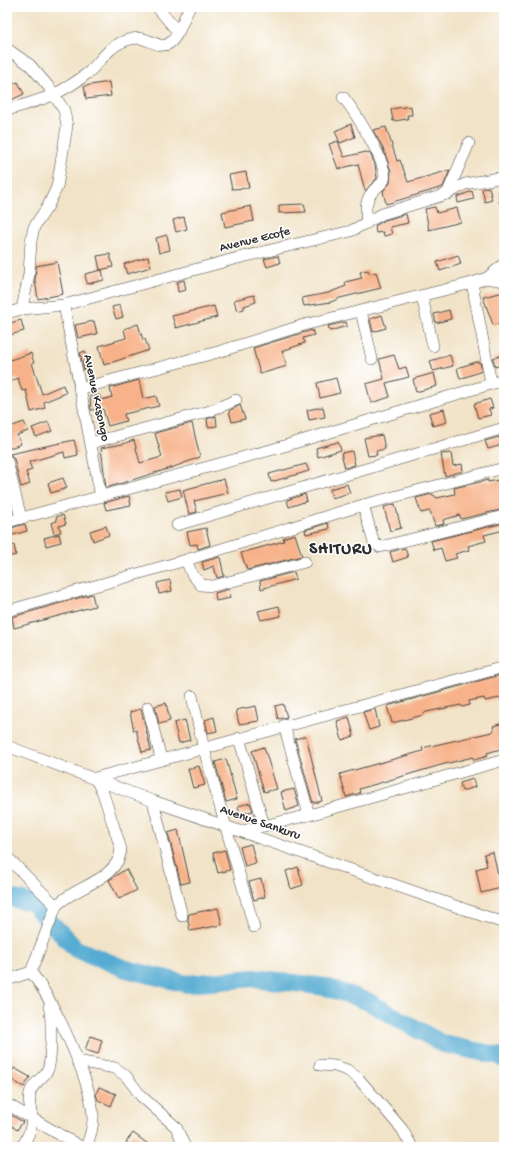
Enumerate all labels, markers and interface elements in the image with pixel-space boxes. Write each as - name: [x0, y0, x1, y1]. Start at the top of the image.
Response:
- street label: Avenue Ecofe: [218, 224, 292, 256]
- street label: Avenue Kasongo: [79, 353, 113, 443]
- district label: SHITURU: [309, 540, 373, 560]
- street label: Avenue Sankuru: [218, 802, 302, 844]

